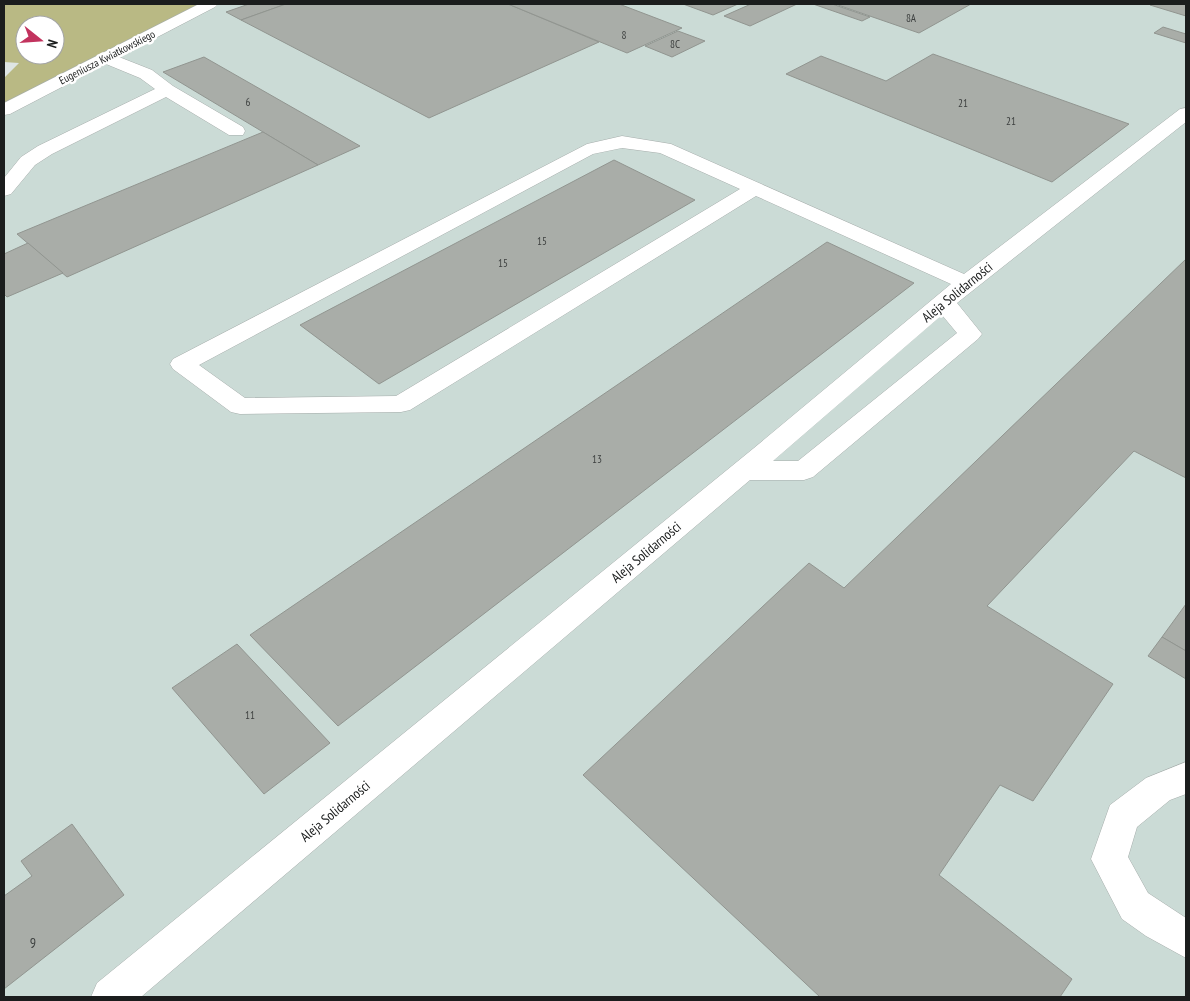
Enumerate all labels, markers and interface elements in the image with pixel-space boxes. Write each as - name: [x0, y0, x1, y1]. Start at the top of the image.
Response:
- house number: 8A: [906, 11, 917, 25]
- north arrow: [15, 15, 65, 65]
- street label: Eugeniusza Kwiatkowskiego: [57, 27, 158, 87]
- house number: 8: [622, 28, 627, 42]
- house number: 8C: [670, 37, 680, 51]
- text: N: [43, 38, 62, 50]
- house number: 6: [246, 95, 251, 109]
- house number: 21: [958, 96, 968, 110]
- house number: 21: [1006, 114, 1016, 128]
- house number: 15: [537, 234, 547, 248]
- house number: 15: [498, 256, 508, 270]
- street label: Aleja Solidarności: [918, 258, 996, 326]
- house number: 13: [592, 452, 602, 466]
- street label: Aleja Solidarności: [607, 517, 685, 587]
- house number: 11: [245, 708, 255, 722]
- street label: Aleja Solidarności: [296, 776, 374, 846]
- house number: 9: [30, 934, 36, 952]

